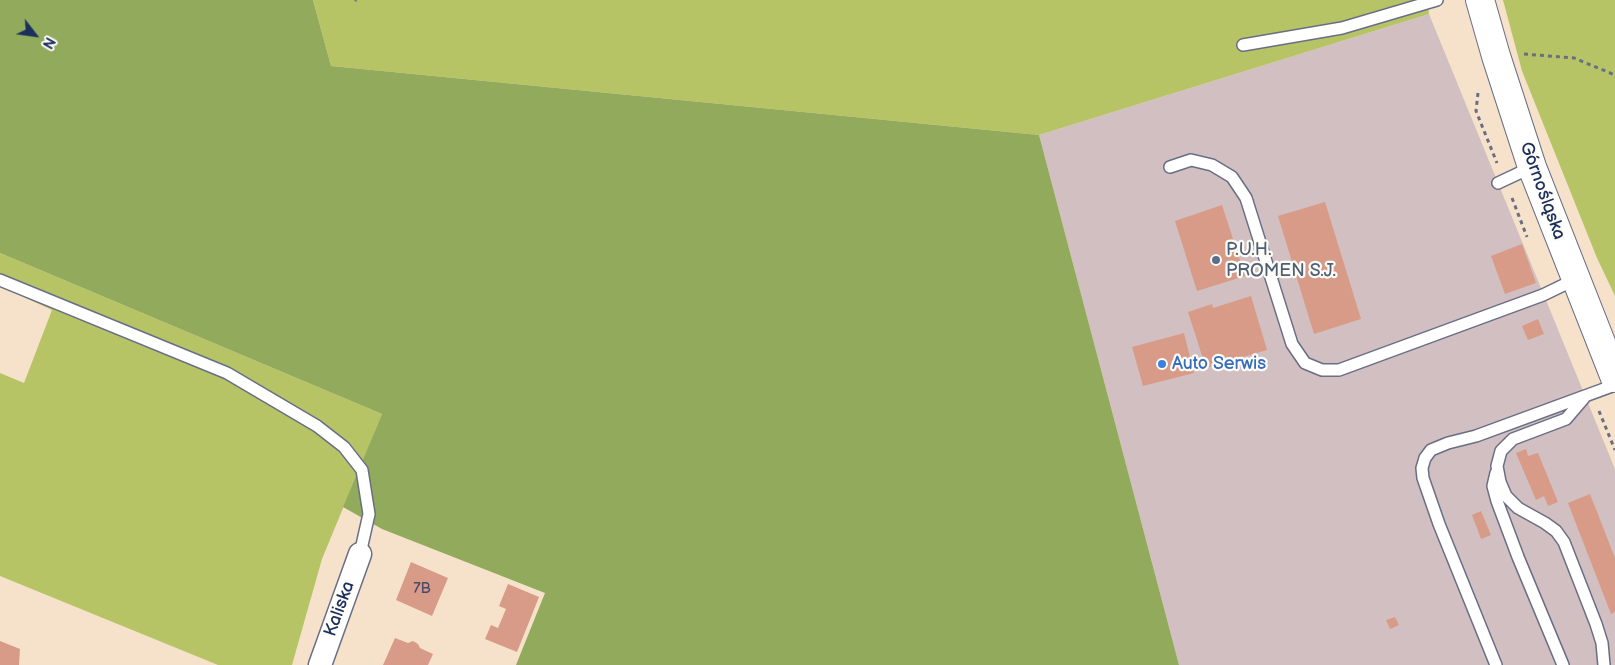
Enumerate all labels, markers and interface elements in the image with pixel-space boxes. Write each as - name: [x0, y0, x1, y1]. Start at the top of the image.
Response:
- north arrow: [10, 10, 60, 60]
- text: N: [38, 34, 58, 52]
- street label: Górnośląska: [1514, 139, 1570, 243]
- place label: P.U.H. PROMEN S.J.: [1226, 239, 1336, 282]
- marker: P.U.H. PROMEN S.J.: [1210, 254, 1222, 266]
- place label: Auto Serwis: [1172, 353, 1266, 375]
- marker: Auto Serwis: [1156, 358, 1168, 370]
- street label: Kaliska: [320, 578, 360, 640]
- house number: 7B: [413, 580, 431, 598]

